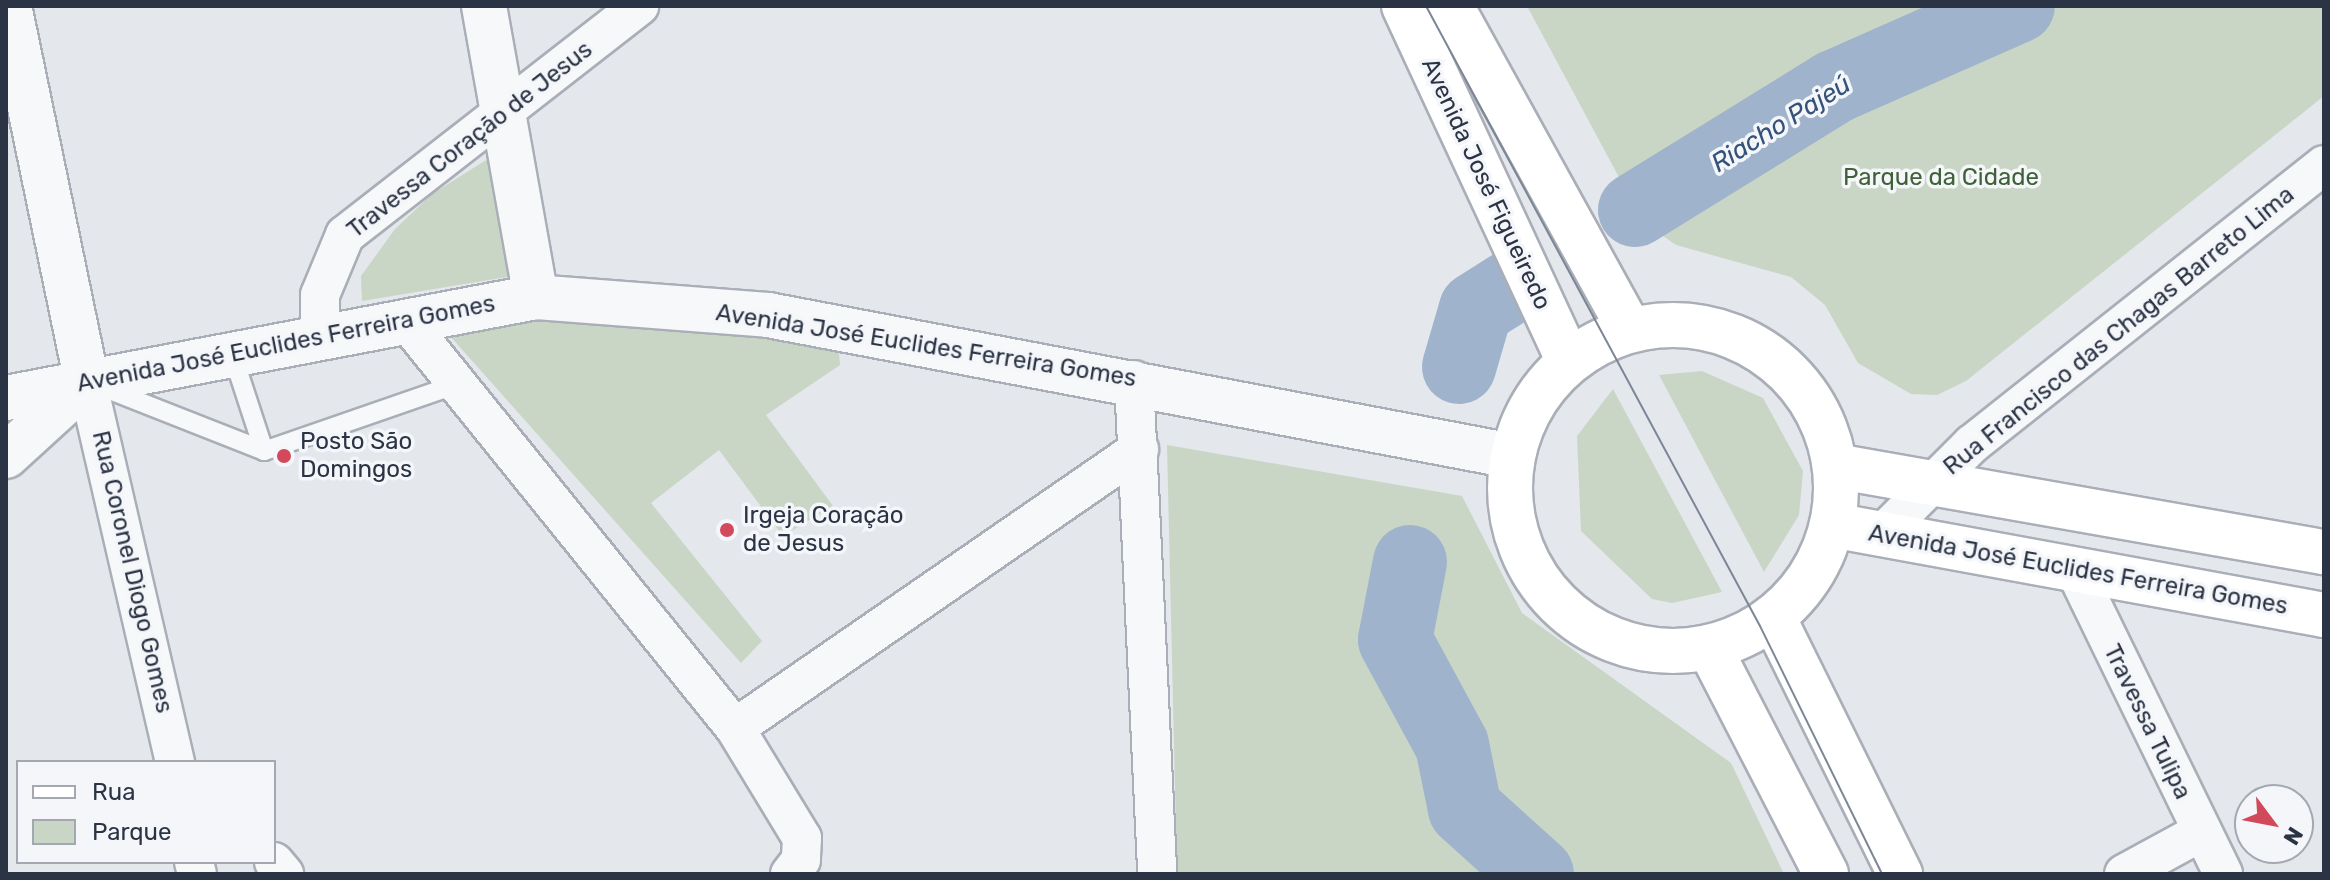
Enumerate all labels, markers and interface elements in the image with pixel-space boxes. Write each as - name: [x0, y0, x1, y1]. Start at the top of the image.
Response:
- street label: Travessa Coração de Jesus: [342, 35, 598, 245]
- street label: Avenida José Figueiredo: [1415, 54, 1557, 314]
- water label: Riacho Pajeú: [1705, 69, 1857, 179]
- park label: Parque da Cidade: [1843, 164, 2039, 192]
- street label: Rua Francisco das Chagas Barreto Lima: [1938, 181, 2300, 481]
- street label: Avenida José Euclides Ferreira Gomes: [75, 289, 497, 399]
- street label: Avenida José Euclides Ferreira Gomes: [714, 299, 1138, 393]
- street label: Rua Coronel Diogo Gomes: [86, 428, 178, 716]
- place label: Posto São Domingos: [300, 428, 412, 484]
- marker: Posto São Domingos: [275, 447, 293, 465]
- place label: Irgeja Coração de Jesus: [743, 502, 904, 558]
- street label: Avenida José Euclides Ferreira Gomes: [1866, 519, 2290, 621]
- marker: Irgeja Coração de Jesus: [718, 521, 736, 539]
- street label: Travessa Tulipa: [2097, 640, 2197, 804]
- legend: [16, 760, 276, 864]
- text: Rua: [92, 778, 135, 806]
- north arrow: [2234, 784, 2314, 864]
- text: Parque: [92, 818, 171, 846]
- text: N: [2277, 822, 2309, 850]

